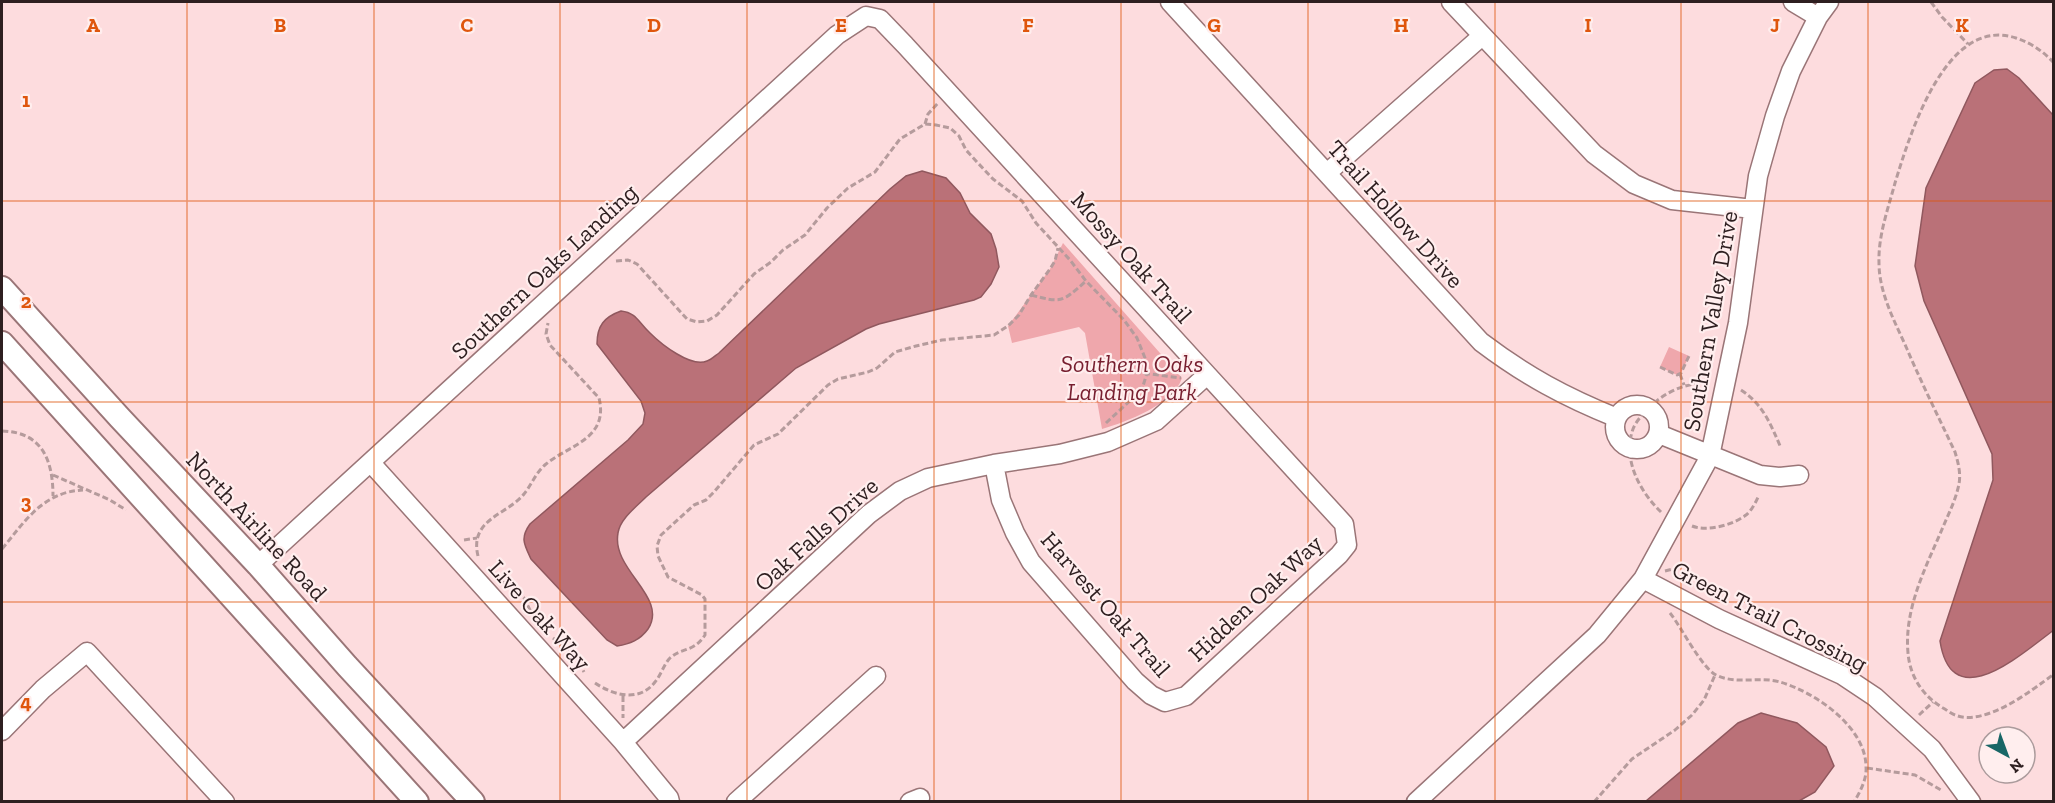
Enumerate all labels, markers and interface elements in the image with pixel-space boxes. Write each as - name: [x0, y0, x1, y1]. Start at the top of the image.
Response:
- text: A: [86, 13, 100, 37]
- text: B: [274, 13, 286, 37]
- text: C: [461, 13, 474, 37]
- text: D: [647, 13, 661, 37]
- text: E: [835, 13, 847, 37]
- text: F: [1022, 13, 1034, 37]
- text: G: [1207, 13, 1221, 37]
- text: H: [1393, 13, 1409, 37]
- text: I: [1584, 13, 1592, 37]
- text: J: [1770, 13, 1780, 37]
- text: K: [1955, 13, 1969, 37]
- text: 1: [22, 88, 30, 112]
- street label: Trail Hollow Drive: [1322, 134, 1470, 294]
- street label: Southern Oaks Landing: [445, 177, 643, 365]
- street label: Mossy Oak Trail: [1065, 185, 1199, 329]
- street label: Southern Valley Drive: [1676, 208, 1744, 434]
- text: 2: [21, 289, 32, 313]
- park label: Southern Oaks Landing Park: [1060, 349, 1204, 406]
- street label: North Airline Road: [180, 445, 334, 607]
- street label: Oak Falls Drive: [748, 471, 884, 597]
- text: 3: [21, 490, 32, 514]
- street label: Harvest Oak Trail: [1035, 525, 1177, 683]
- street label: Hidden Oak Way: [1182, 528, 1328, 667]
- street label: Live Oak Way: [483, 554, 598, 677]
- street label: Green Trail Crossing: [1668, 554, 1872, 678]
- text: 4: [20, 690, 32, 714]
- north arrow: [1977, 725, 2037, 785]
- text: N: [2006, 755, 2027, 777]

